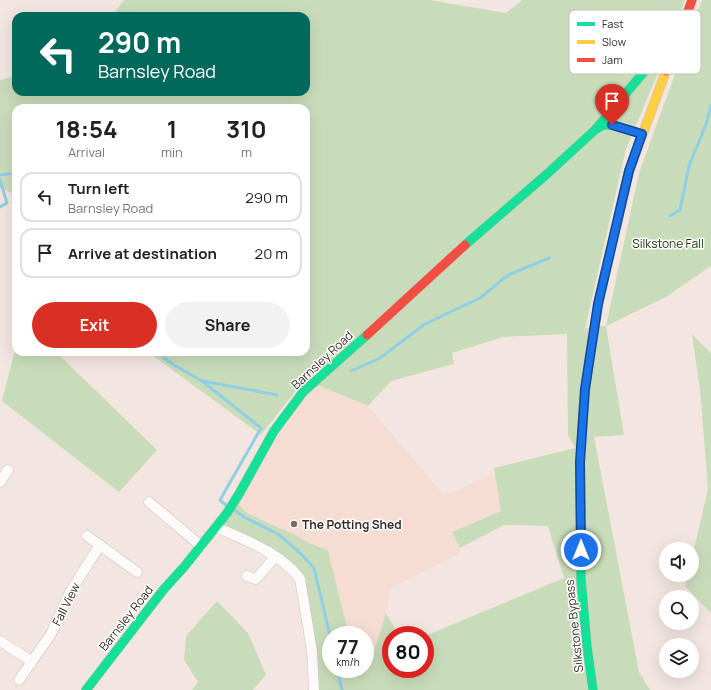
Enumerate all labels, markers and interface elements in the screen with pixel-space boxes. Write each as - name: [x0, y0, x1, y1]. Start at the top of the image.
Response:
- legend: [569, 10, 701, 74]
- text: Fast: [602, 16, 624, 31]
- text: 290 m: [98, 23, 181, 61]
- icon: left: [32, 28, 84, 80]
- text: Slow: [602, 34, 627, 49]
- text: Jam: [602, 52, 623, 67]
- text: Barnsley Road: [98, 59, 216, 83]
- pin: [595, 84, 629, 125]
- icon: arrive: [601, 90, 623, 112]
- text: 18:54: [55, 112, 118, 145]
- text: 1: [167, 112, 177, 145]
- text: 310: [226, 112, 267, 145]
- text: Arrival: [68, 143, 105, 161]
- text: min: [161, 143, 183, 161]
- text: m: [241, 143, 252, 161]
- text: Turn left: [68, 178, 130, 199]
- icon: left: [34, 186, 56, 208]
- text: 290 m: [245, 187, 288, 208]
- text: Barnsley Road: [68, 199, 153, 217]
- park label: Silkstone Fall: [632, 235, 704, 252]
- icon: arrive: [34, 242, 56, 264]
- text: Arrive at destination: [68, 243, 217, 264]
- text: 20 m: [255, 243, 288, 264]
- button: Exit: [32, 302, 157, 348]
- button: Share: [165, 302, 290, 348]
- street label: Barnsley Road: [287, 327, 357, 393]
- place label: The Potting Shed: [302, 516, 402, 533]
- marker: The Potting Shed: [289, 519, 299, 529]
- position arrow: [560, 529, 602, 571]
- map controls: [659, 542, 699, 678]
- button: sound: [659, 542, 699, 582]
- street label: Silkstone Bypass: [561, 579, 587, 673]
- street label: Fall View: [48, 580, 84, 628]
- street label: Barnsley Road: [95, 582, 157, 654]
- button: search: [659, 590, 699, 630]
- speed limit sign: 80: [382, 626, 434, 678]
- text: 77: [337, 633, 359, 660]
- button: layers: [659, 638, 699, 678]
- text: km/h: [336, 655, 360, 669]

